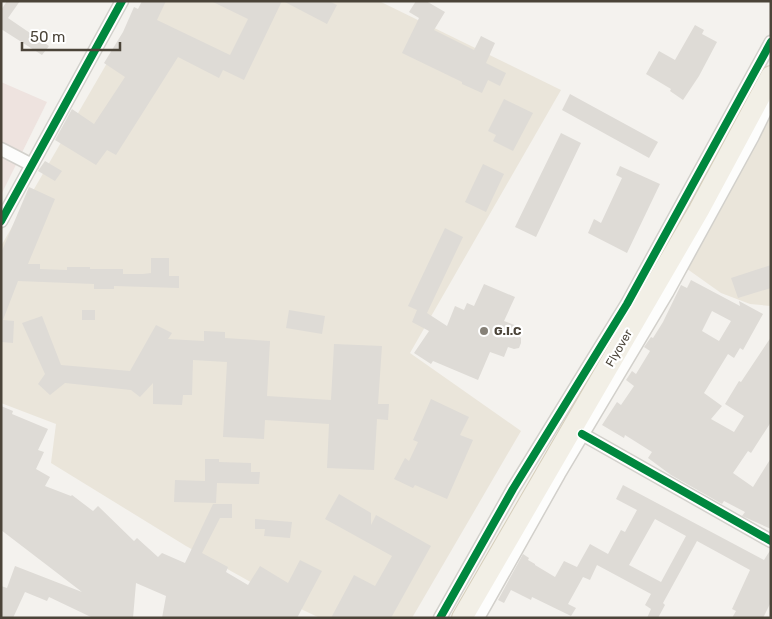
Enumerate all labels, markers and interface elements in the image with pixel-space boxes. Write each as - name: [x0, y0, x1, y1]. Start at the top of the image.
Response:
- scale bar: [22, 20, 120, 52]
- text: 50 m: [30, 28, 65, 46]
- place label: G.I.C: [494, 324, 522, 338]
- marker: G.I.C: [478, 325, 490, 337]
- street label: Flyover: [603, 327, 635, 369]

